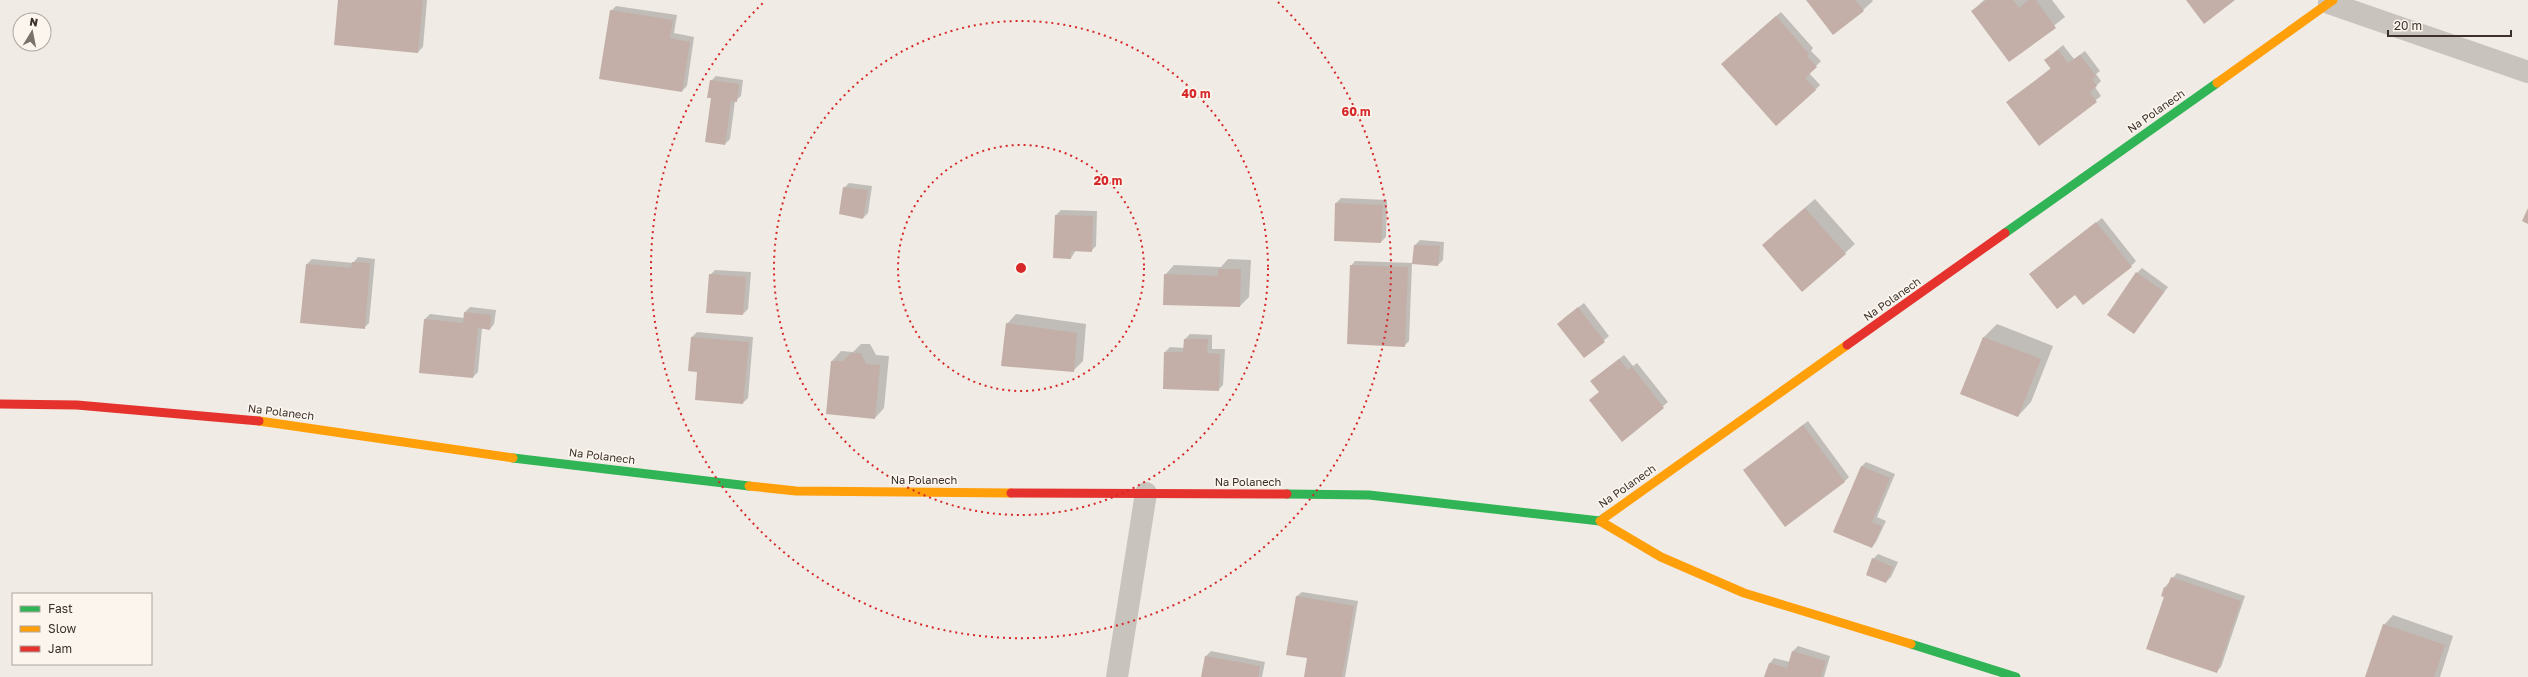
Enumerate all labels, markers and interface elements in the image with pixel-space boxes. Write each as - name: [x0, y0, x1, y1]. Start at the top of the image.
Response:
- north arrow: [12, 12, 52, 52]
- scale bar: [2388, 12, 2511, 38]
- text: N: [29, 15, 39, 29]
- text: 20 m: [2394, 18, 2422, 33]
- text: 40 m: [1182, 86, 1210, 101]
- street label: Na Polanech: [2125, 86, 2187, 135]
- text: 60 m: [1342, 104, 1370, 119]
- text: 20 m: [1094, 173, 1122, 188]
- centre of rings: [1014, 261, 1028, 275]
- street label: Na Polanech: [1861, 274, 1923, 323]
- street label: Na Polanech: [247, 401, 315, 422]
- street label: Na Polanech: [568, 445, 636, 466]
- street label: Na Polanech: [1596, 461, 1658, 510]
- street label: Na Polanech: [891, 473, 957, 486]
- street label: Na Polanech: [1215, 475, 1281, 488]
- legend: [12, 593, 152, 665]
- text: Fast: [48, 601, 73, 616]
- text: Slow: [48, 621, 76, 636]
- text: Jam: [48, 641, 72, 656]

